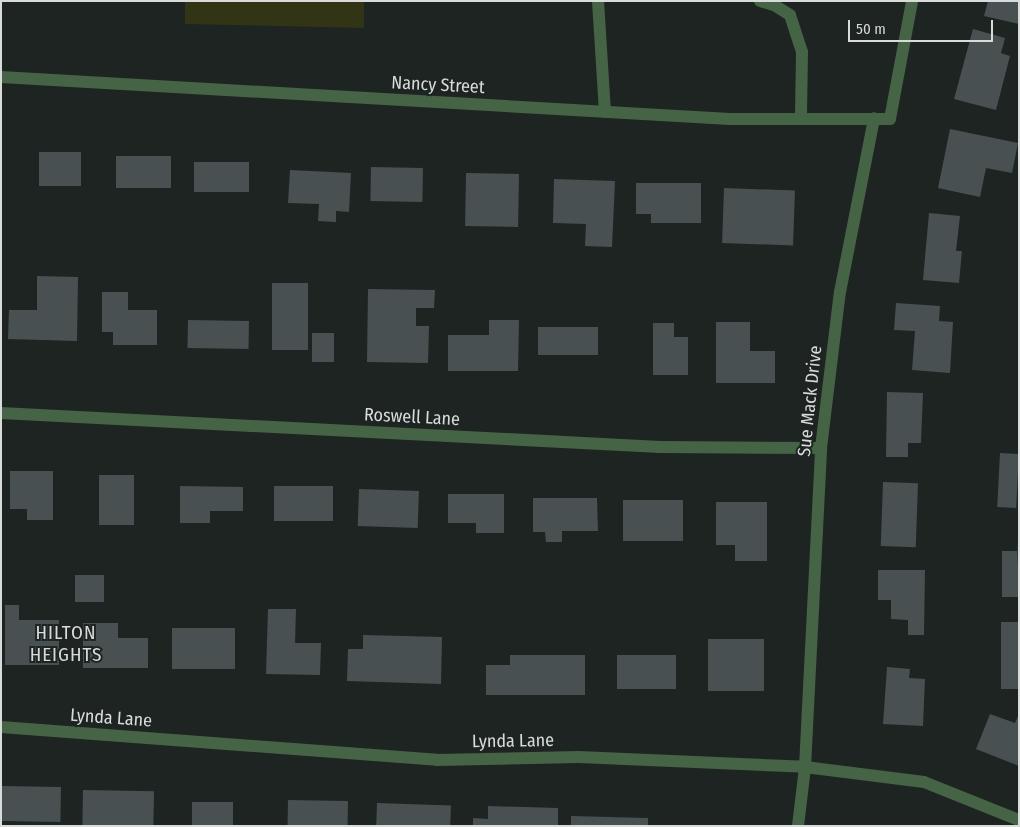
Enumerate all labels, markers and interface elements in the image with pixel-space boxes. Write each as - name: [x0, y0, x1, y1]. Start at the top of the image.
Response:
- scale bar: [850, 10, 995, 42]
- text: 50 m: [856, 20, 886, 38]
- street label: Nancy Street: [391, 72, 485, 98]
- street label: Sue Mack Drive: [793, 344, 827, 458]
- street label: Roswell Lane: [363, 404, 461, 430]
- district label: HILTON HEIGHTS: [29, 622, 103, 666]
- street label: Lynda Lane: [69, 704, 153, 732]
- street label: Lynda Lane: [472, 729, 554, 753]

